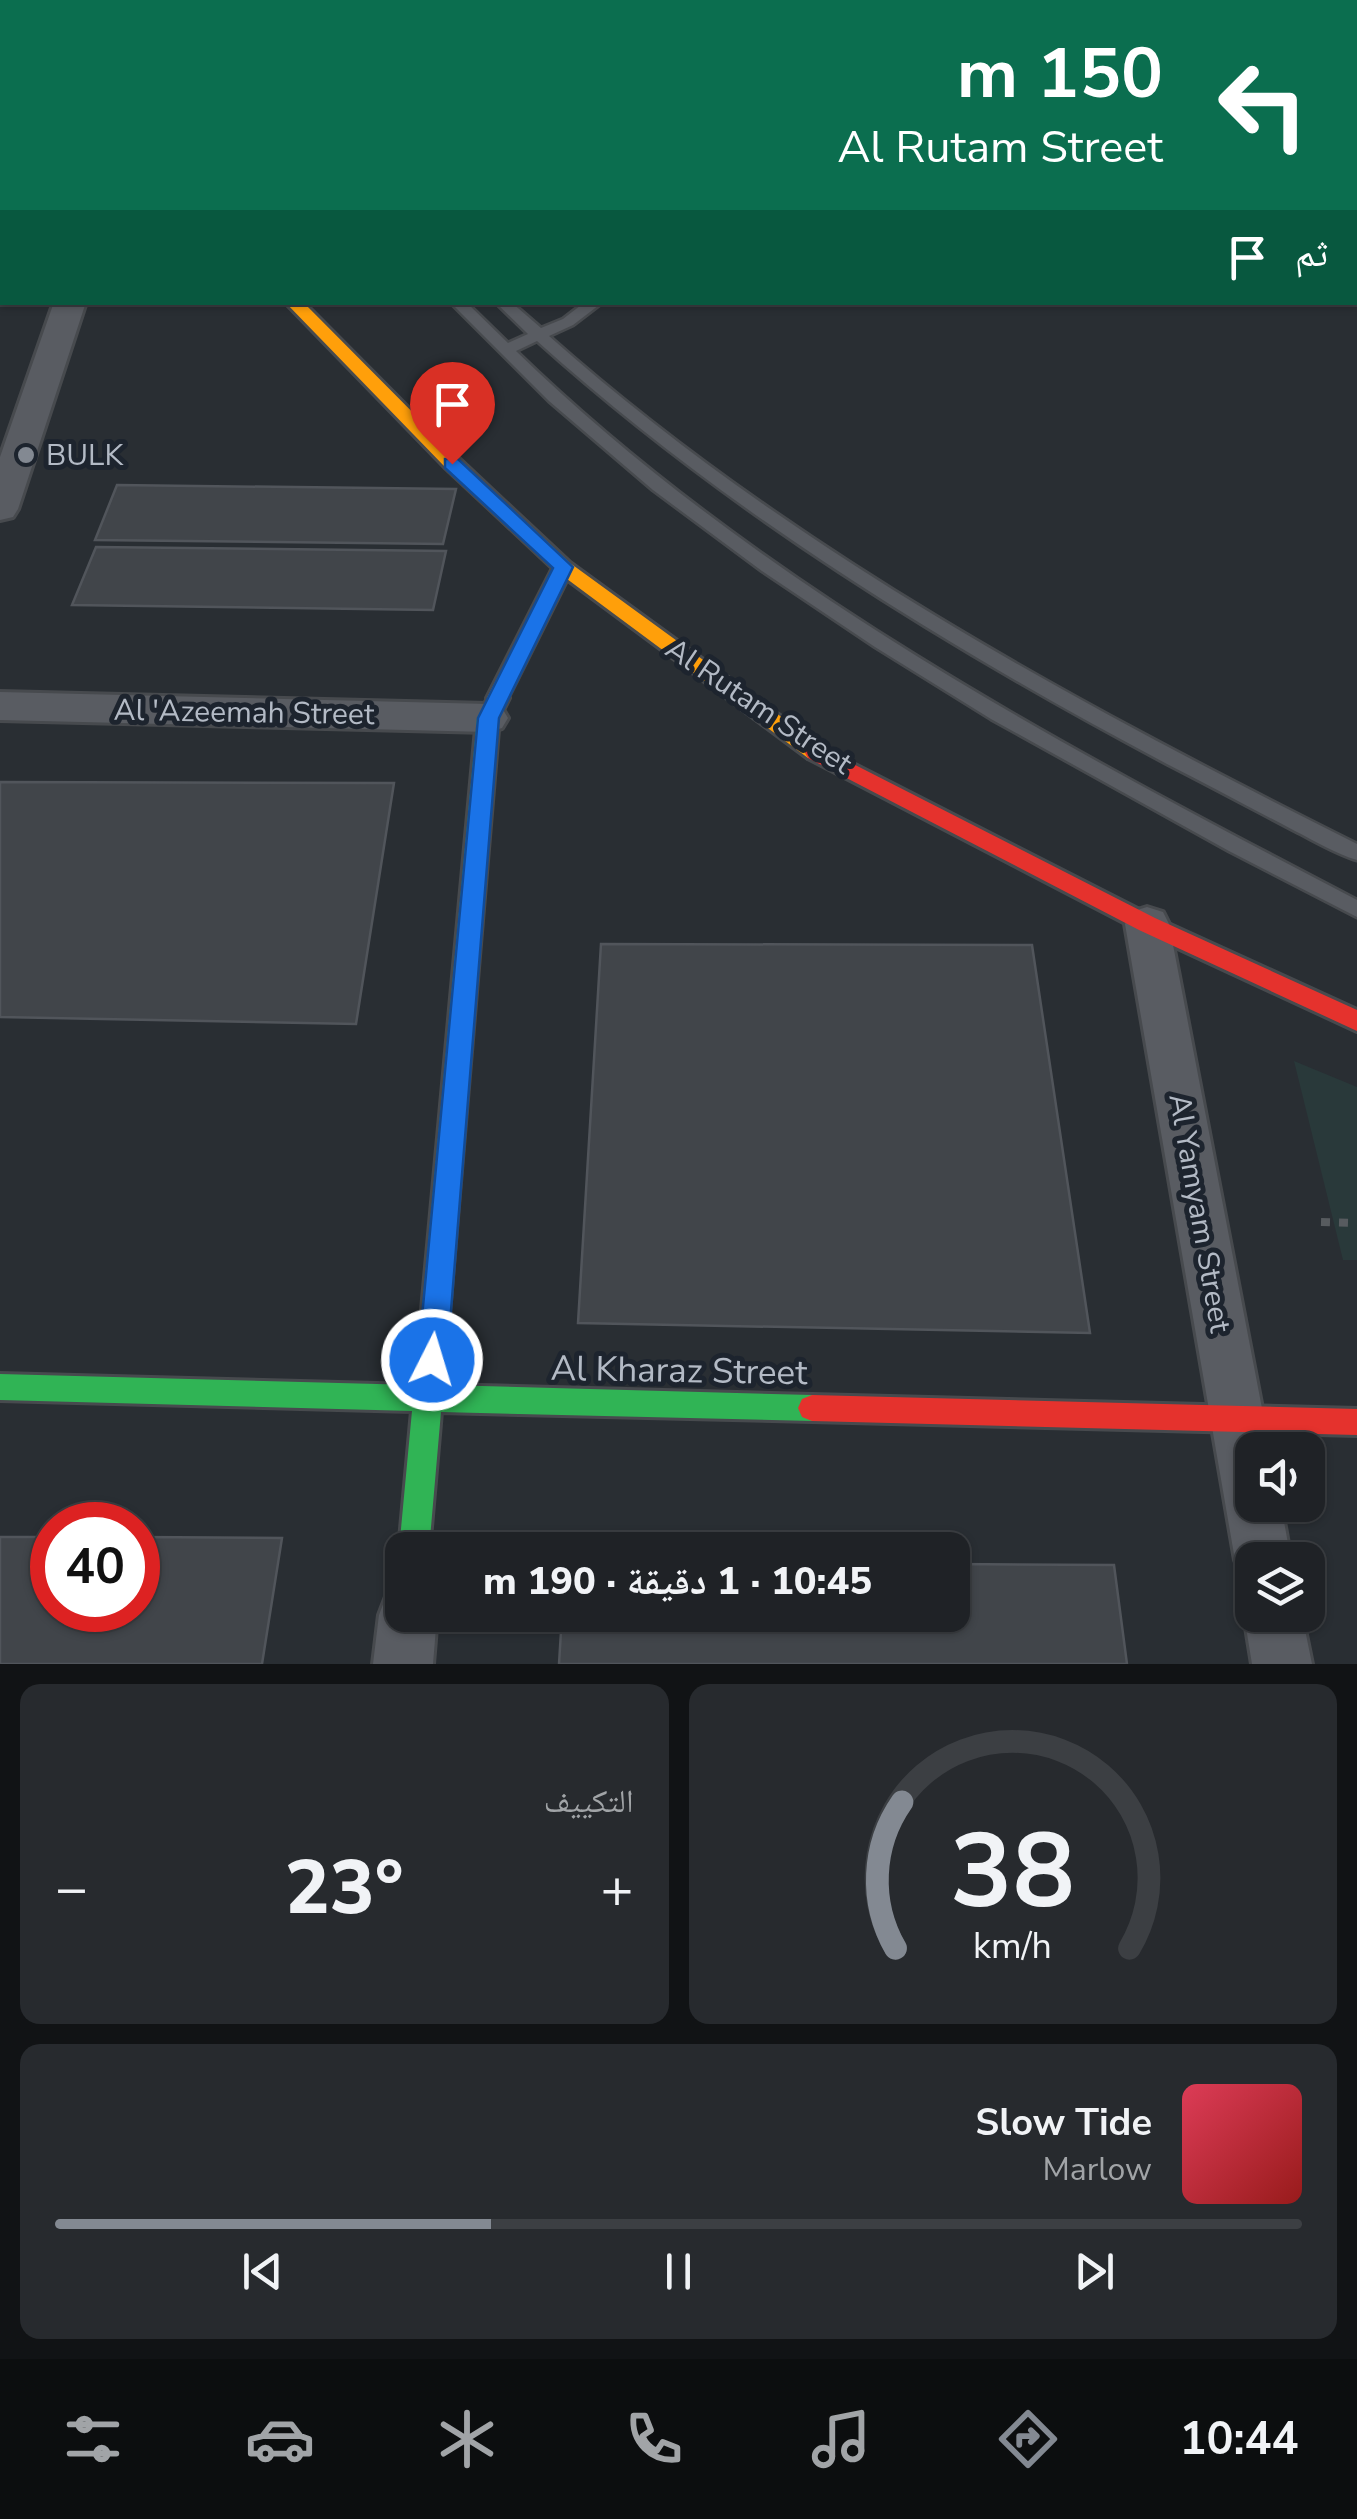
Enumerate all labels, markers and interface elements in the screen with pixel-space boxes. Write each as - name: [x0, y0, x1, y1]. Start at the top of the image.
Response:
- text: 150 m: [957, 26, 1163, 122]
- icon: left: [1198, 40, 1328, 170]
- text: Al Rutam Street: [837, 117, 1163, 178]
- text: ثم: [1295, 228, 1328, 279]
- icon: arrive: [1220, 230, 1275, 285]
- pin: [410, 362, 495, 465]
- icon: arrive: [425, 377, 480, 432]
- place label: BULK: [46, 435, 124, 476]
- marker: BULK: [15, 444, 37, 466]
- street label: Al Rutam Street: [657, 629, 861, 784]
- street label: Al 'Azeemah Street: [113, 690, 375, 735]
- street label: Al Yamyam Street: [1158, 1090, 1241, 1336]
- position arrow: [380, 1308, 484, 1412]
- street label: Al Kharaz Street: [550, 1345, 809, 1396]
- map controls: [1235, 1432, 1325, 1632]
- button: sound: [1235, 1432, 1325, 1522]
- speed limit sign: 40: [30, 1502, 160, 1632]
- button: layers: [1235, 1542, 1325, 1632]
- text: 10:45 · 1 دقيقة · 190 m: [483, 1556, 872, 1607]
- text: التكييف: [544, 1780, 634, 1823]
- text: 38: [950, 1801, 1075, 1943]
- text: 23°: [285, 1837, 404, 1939]
- text: −: [55, 1851, 88, 1926]
- text: +: [600, 1851, 634, 1926]
- text: km/h: [973, 1922, 1052, 1971]
- text: Slow Tide: [975, 2097, 1152, 2148]
- text: Marlow: [1042, 2148, 1152, 2191]
- icon: previous: [235, 2244, 290, 2299]
- icon: pause: [651, 2244, 706, 2299]
- icon: next: [1067, 2244, 1122, 2299]
- icon: filters: [58, 2404, 128, 2474]
- icon: car: [245, 2404, 315, 2474]
- icon: climate: [432, 2404, 502, 2474]
- icon: phone: [619, 2404, 689, 2474]
- icon: music: [806, 2404, 876, 2474]
- icon: directions: [993, 2404, 1063, 2474]
- text: 10:44: [1179, 2409, 1299, 2470]

